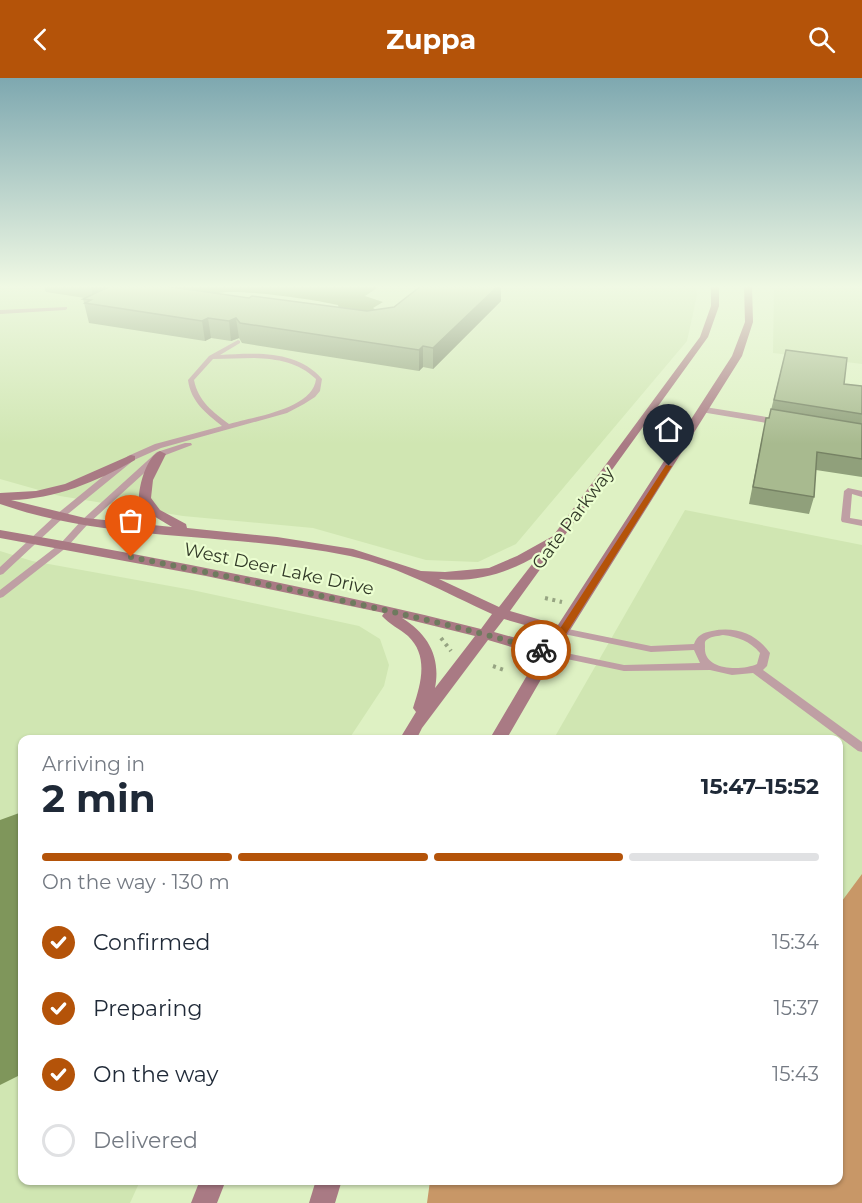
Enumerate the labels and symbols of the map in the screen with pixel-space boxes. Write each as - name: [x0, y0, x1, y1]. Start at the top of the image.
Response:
- pin: [643, 404, 694, 466]
- street label: Gate Parkway: [527, 462, 619, 574]
- pin: [105, 495, 156, 557]
- street label: West Deer Lake Drive: [182, 538, 376, 600]
- courier: [511, 620, 571, 680]

